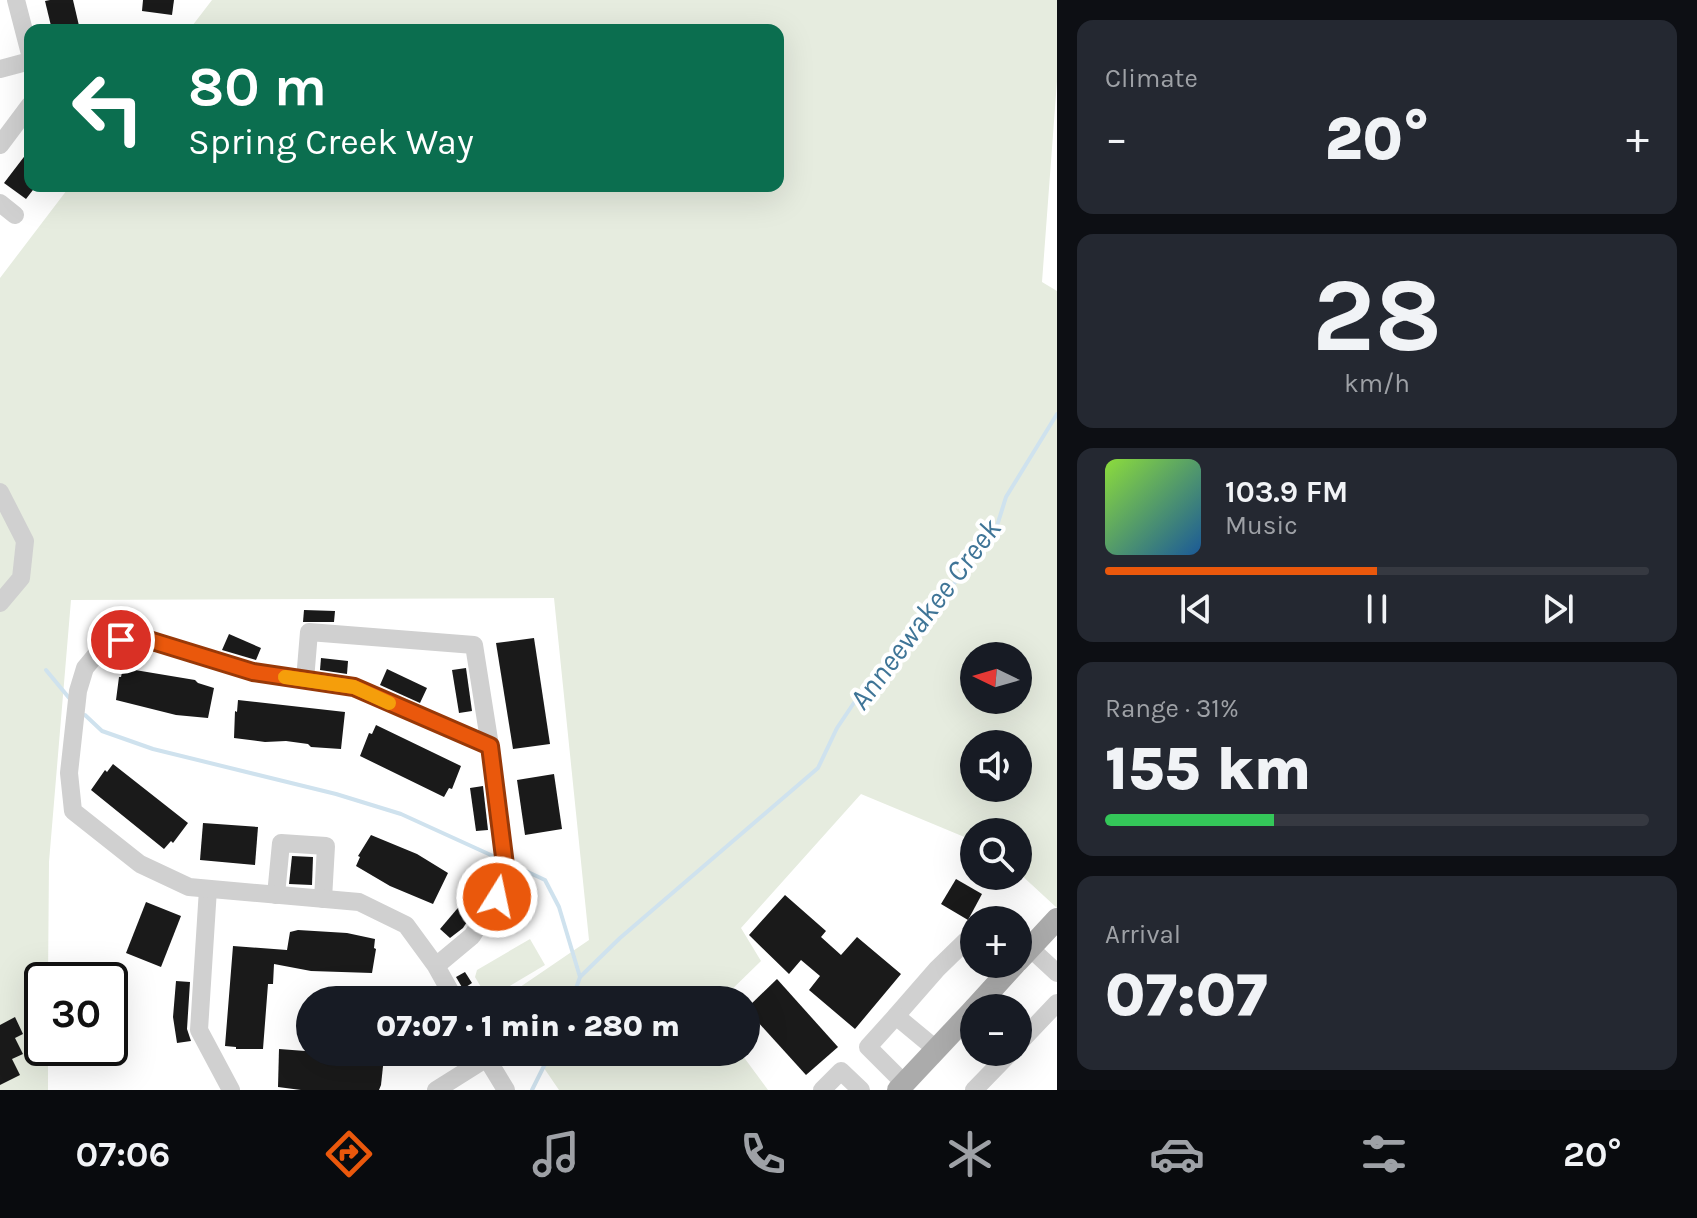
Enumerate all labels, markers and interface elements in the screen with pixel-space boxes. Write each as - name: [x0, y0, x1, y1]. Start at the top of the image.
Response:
- text: 80 m: [188, 54, 327, 119]
- icon: left: [56, 56, 160, 160]
- text: Climate: [1105, 63, 1198, 94]
- text: 20°: [1325, 104, 1429, 174]
- text: −: [1105, 113, 1128, 164]
- text: +: [1626, 113, 1649, 164]
- text: Spring Creek Way: [188, 121, 474, 163]
- text: 28: [1312, 255, 1442, 376]
- text: km/h: [1344, 368, 1410, 399]
- text: 103.9 FM: [1225, 474, 1348, 510]
- text: Music: [1225, 510, 1298, 541]
- water label: Anneewakee Creek: [841, 511, 1009, 717]
- icon: previous: [1174, 587, 1218, 631]
- icon: pause: [1355, 587, 1399, 631]
- icon: next: [1536, 587, 1580, 631]
- pin: [87, 606, 155, 674]
- icon: arrive: [99, 618, 143, 662]
- north arrow: [960, 642, 1032, 714]
- map controls: [960, 642, 1032, 1066]
- text: Range · 31%: [1105, 693, 1239, 724]
- button: sound: [960, 730, 1032, 802]
- text: 155 km: [1105, 734, 1311, 804]
- button: search: [960, 818, 1032, 890]
- position arrow: [455, 855, 539, 939]
- button: +: [960, 906, 1032, 978]
- text: Arrival: [1105, 919, 1181, 950]
- text: 07:07: [1105, 960, 1268, 1030]
- speed limit sign: 30: [24, 962, 128, 1066]
- button: −: [960, 994, 1032, 1066]
- text: 07:07 · 1 min · 280 m: [376, 1008, 680, 1044]
- icon: directions: [321, 1126, 377, 1182]
- icon: music: [528, 1126, 584, 1182]
- icon: phone: [735, 1126, 791, 1182]
- icon: climate: [942, 1126, 998, 1182]
- icon: car: [1149, 1126, 1205, 1182]
- icon: filters: [1356, 1126, 1412, 1182]
- text: 07:06: [75, 1133, 170, 1175]
- text: 20°: [1563, 1133, 1621, 1175]

